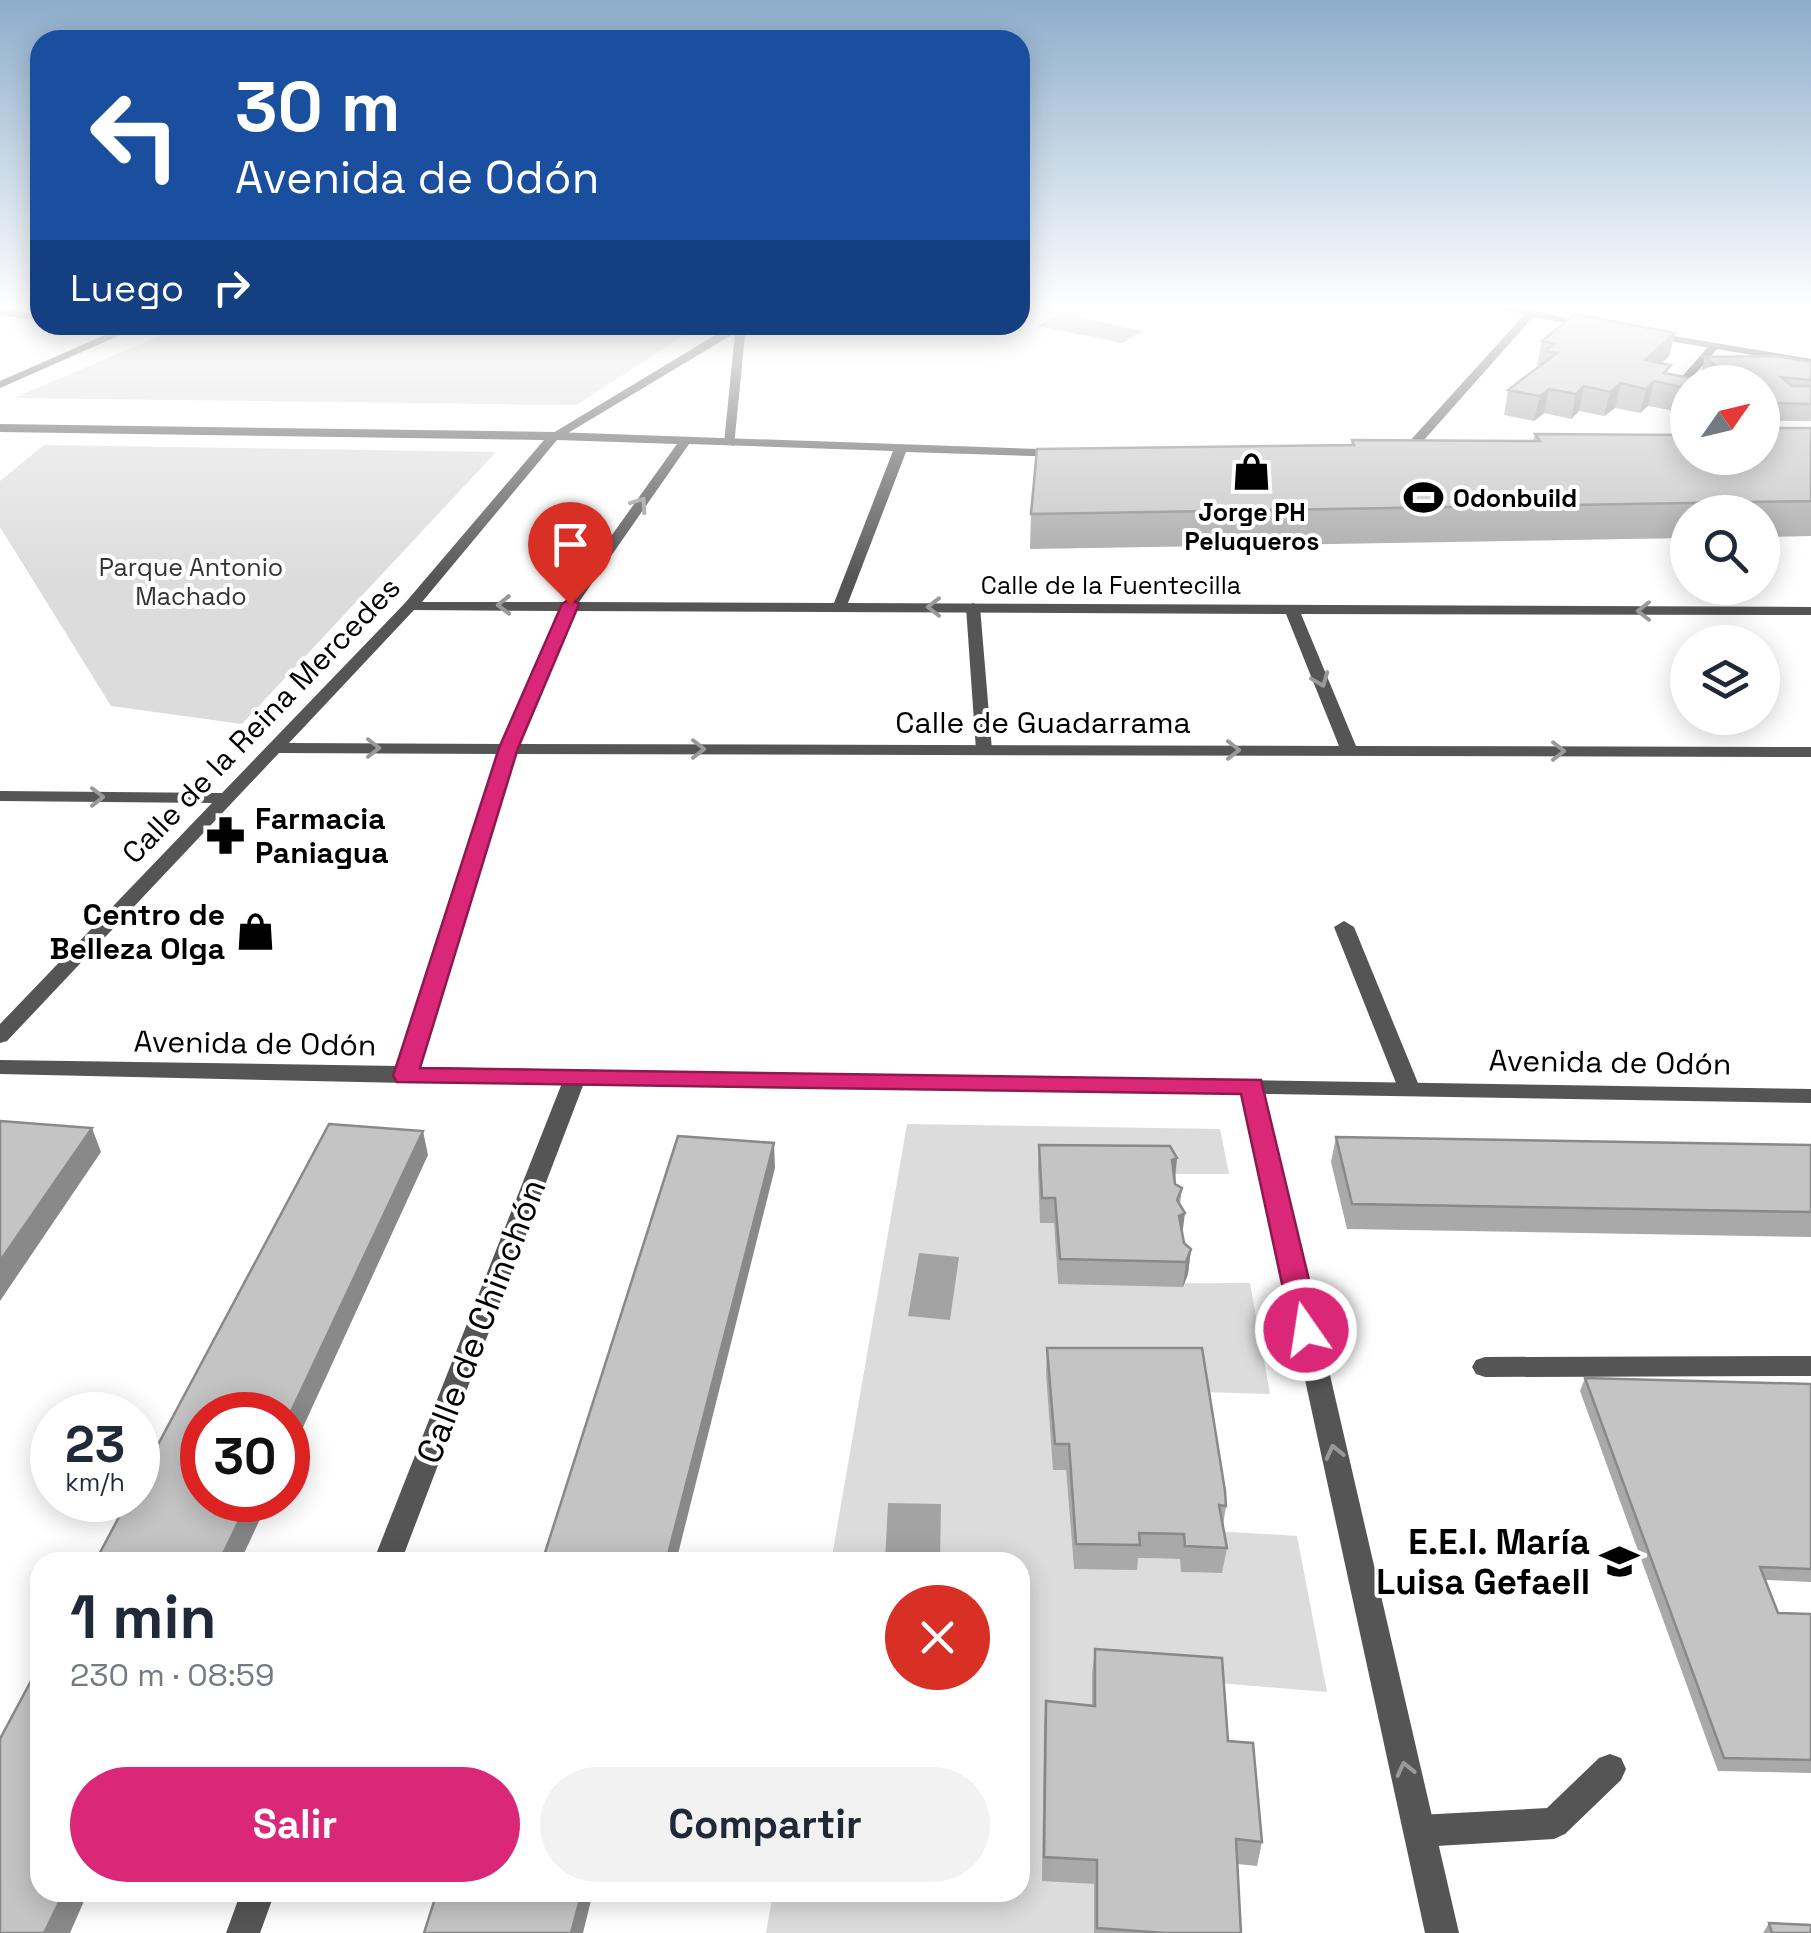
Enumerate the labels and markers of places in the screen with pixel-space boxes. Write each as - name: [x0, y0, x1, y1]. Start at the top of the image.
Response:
- shop icon: Jorge PH Peluqueros: [1231, 450, 1273, 492]
- sports icon: Odonbuild: [1402, 477, 1444, 519]
- place label: Odonbuild: [1453, 482, 1577, 514]
- place label: Jorge PH Peluqueros: [1185, 496, 1319, 557]
- pin: [528, 502, 613, 605]
- place label: Farmacia Paniagua: [255, 799, 389, 872]
- pharmacy icon: Farmacia Paniagua: [204, 814, 246, 856]
- place label: Centro de Belleza Olga: [50, 895, 225, 968]
- shop icon: Centro de Belleza Olga: [234, 910, 276, 952]
- place label: E.E.I. María Luisa Gefaell: [1376, 1520, 1590, 1604]
- school or university icon: E.E.I. María Luisa Gefaell: [1599, 1541, 1641, 1583]

